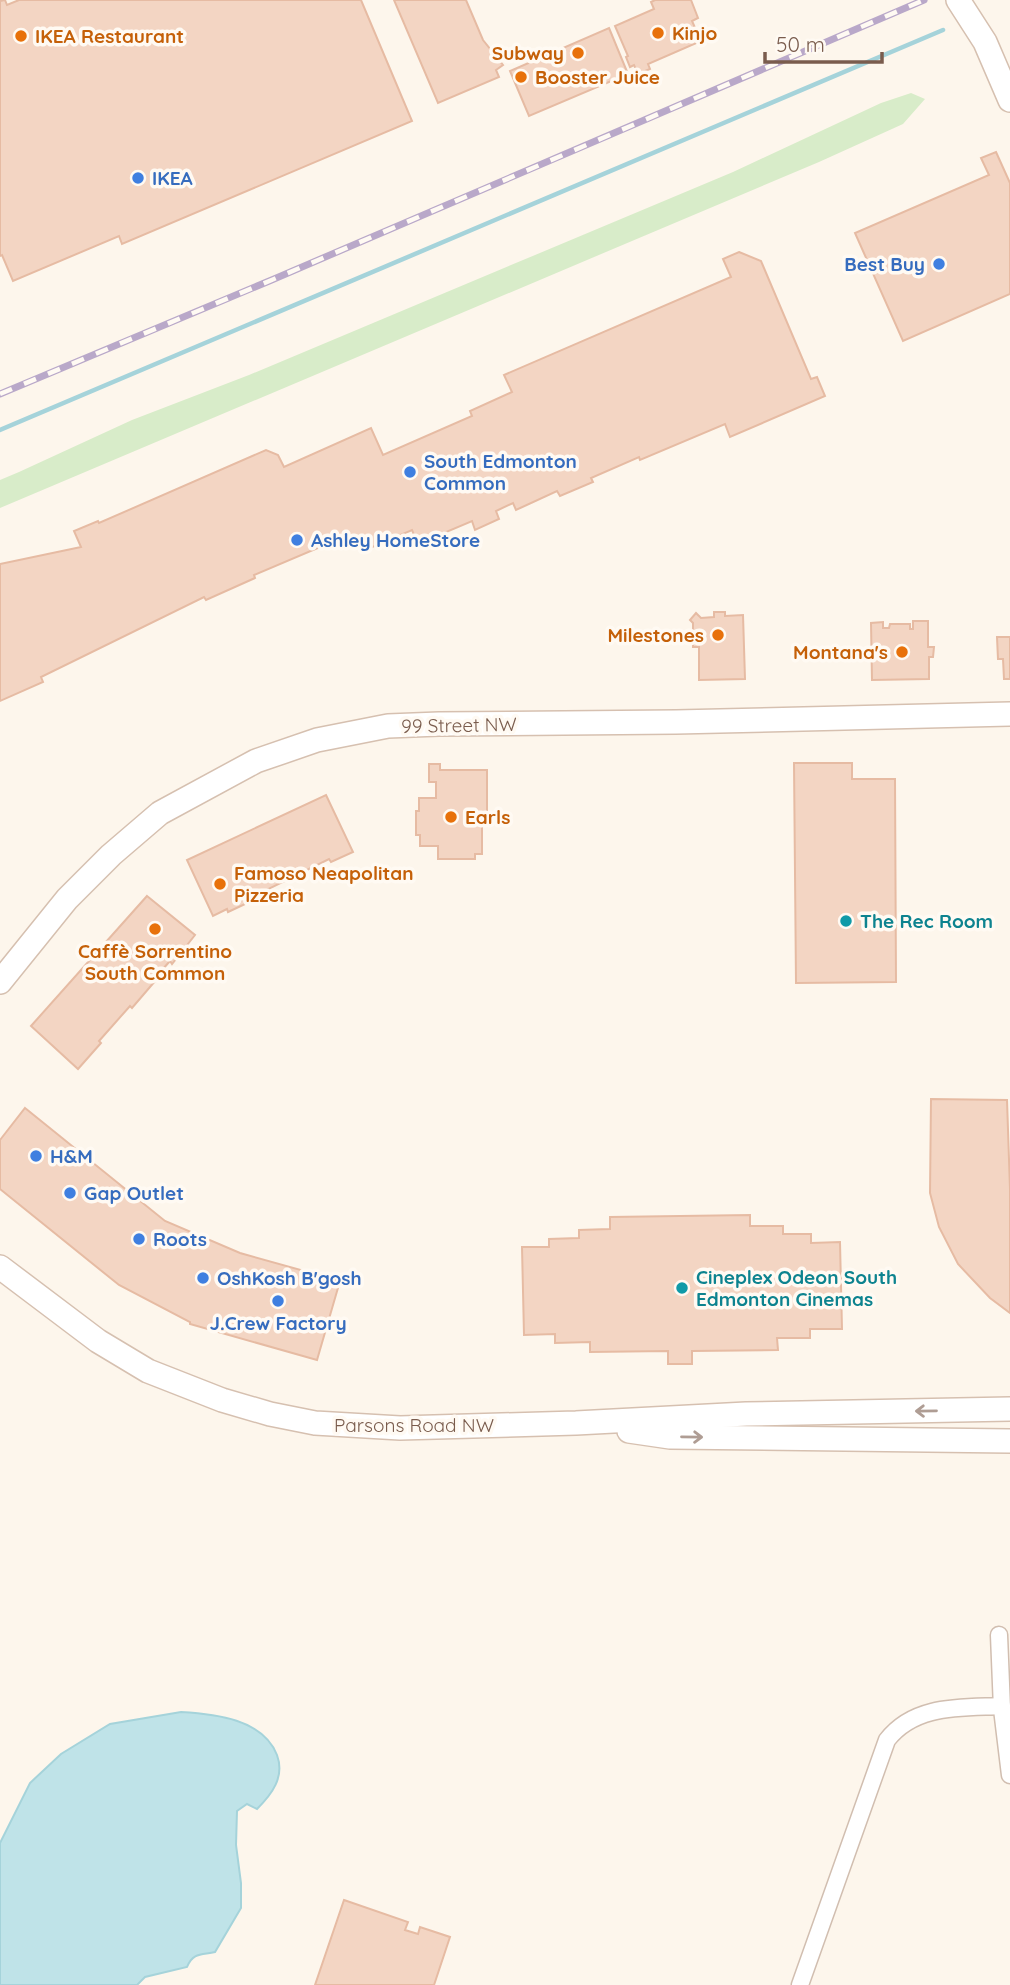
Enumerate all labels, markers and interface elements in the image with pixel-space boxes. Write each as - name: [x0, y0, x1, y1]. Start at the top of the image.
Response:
- place label: Kinjo: [672, 21, 717, 45]
- scale bar: [765, 21, 882, 65]
- place label: IKEA Restaurant: [35, 24, 184, 48]
- marker: Kinjo: [650, 25, 666, 41]
- marker: IKEA Restaurant: [13, 28, 29, 44]
- text: 50 m: [776, 31, 825, 57]
- place label: Subway: [492, 41, 564, 65]
- marker: Subway: [570, 45, 586, 61]
- place label: Booster Juice: [535, 65, 660, 89]
- marker: Booster Juice: [513, 69, 529, 85]
- place label: IKEA: [152, 166, 193, 190]
- marker: IKEA: [130, 170, 146, 186]
- place label: Best Buy: [844, 252, 925, 276]
- marker: Best Buy: [931, 256, 947, 272]
- place label: South Edmonton Common: [424, 449, 577, 495]
- marker: South Edmonton Common: [402, 464, 418, 480]
- place label: Ashley HomeStore: [311, 528, 480, 552]
- marker: Ashley HomeStore: [289, 532, 305, 548]
- place label: Milestones: [607, 623, 704, 647]
- marker: Milestones: [710, 627, 726, 643]
- place label: Montana's: [793, 640, 888, 664]
- marker: Montana's: [894, 644, 910, 660]
- street label: 99 Street NW: [401, 712, 517, 738]
- place label: Earls: [465, 805, 510, 829]
- marker: Earls: [443, 809, 459, 825]
- place label: Famoso Neapolitan Pizzeria: [234, 861, 414, 907]
- marker: Famoso Neapolitan Pizzeria: [212, 876, 228, 892]
- place label: The Rec Room: [860, 909, 993, 933]
- marker: The Rec Room: [838, 913, 854, 929]
- marker: Caffè Sorrentino South Common: [147, 921, 163, 937]
- place label: Caffè Sorrentino South Common: [78, 939, 232, 985]
- place label: H&M: [50, 1144, 93, 1168]
- marker: H&M: [28, 1148, 44, 1164]
- place label: Gap Outlet: [84, 1181, 184, 1205]
- marker: Gap Outlet: [62, 1185, 78, 1201]
- place label: Roots: [153, 1227, 207, 1251]
- marker: Roots: [131, 1231, 147, 1247]
- place label: Cineplex Odeon South Edmonton Cinemas: [696, 1265, 897, 1311]
- place label: OshKosh B'gosh: [217, 1266, 362, 1290]
- marker: OshKosh B'gosh: [195, 1270, 211, 1286]
- marker: Cineplex Odeon South Edmonton Cinemas: [674, 1280, 690, 1296]
- marker: J.Crew Factory: [270, 1293, 286, 1309]
- place label: J.Crew Factory: [209, 1311, 347, 1335]
- one-way arrow: [915, 1404, 938, 1418]
- street label: Parsons Road NW: [334, 1413, 494, 1437]
- one-way arrow: [680, 1430, 703, 1444]

